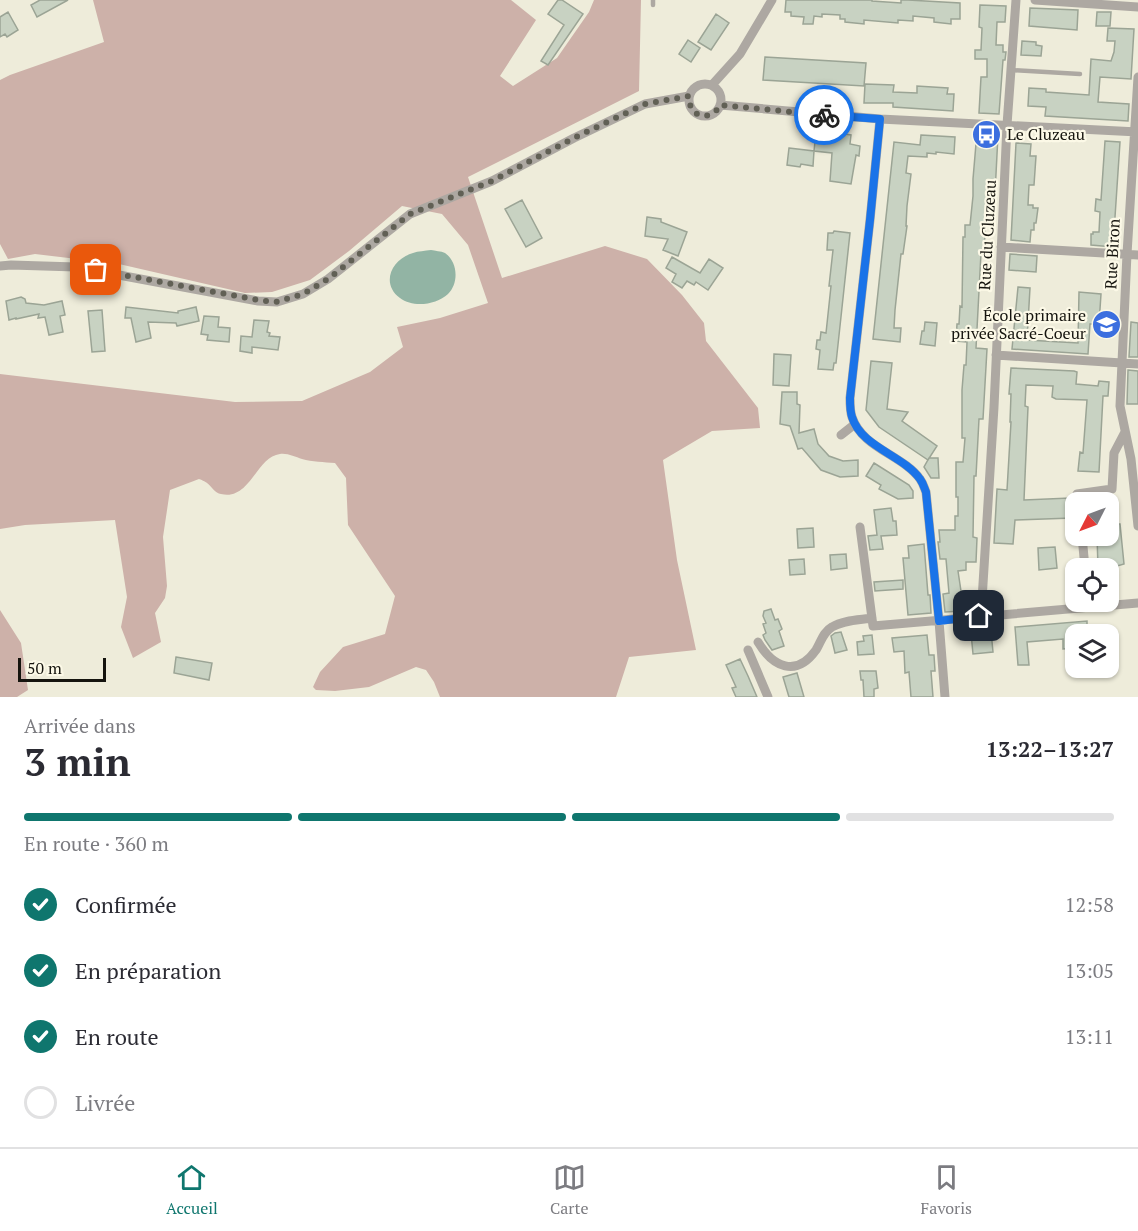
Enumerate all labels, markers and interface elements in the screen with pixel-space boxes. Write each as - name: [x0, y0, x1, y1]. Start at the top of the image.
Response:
- courier: [794, 85, 854, 145]
- icon: bike: [808, 99, 841, 132]
- bus stop icon: Le Cluzeau: [970, 118, 1002, 150]
- place label: Le Cluzeau: [1007, 123, 1085, 145]
- street label: Rue du Cluzeau: [973, 179, 1001, 291]
- street label: Rue Biron: [1099, 218, 1125, 290]
- pin: [70, 244, 121, 295]
- icon: bag: [79, 253, 112, 286]
- place label: École primaire privée Sacré-Coeur: [951, 304, 1087, 344]
- school or university icon: École primaire privée Sacré-Coeur: [1091, 308, 1123, 340]
- north arrow: [1065, 492, 1119, 546]
- map controls: [1065, 492, 1119, 678]
- button: locate: [1065, 558, 1119, 612]
- pin: [953, 590, 1004, 641]
- icon: home: [962, 599, 995, 632]
- button: layers: [1065, 624, 1119, 678]
- scale bar: [18, 655, 106, 682]
- text: 50 m: [27, 657, 62, 679]
- text: Arrivée dans: [24, 712, 136, 739]
- text: 13:22–13:27: [986, 734, 1114, 763]
- text: 3 min: [24, 735, 131, 787]
- text: En route · 360 m: [24, 830, 169, 857]
- icon: check: [24, 888, 57, 921]
- text: Confirmée: [75, 890, 177, 919]
- text: 12:58: [1065, 891, 1114, 918]
- icon: check: [24, 954, 57, 987]
- text: En préparation: [75, 956, 221, 985]
- text: 13:05: [1065, 957, 1114, 984]
- icon: check: [24, 1020, 57, 1053]
- text: En route: [75, 1022, 159, 1051]
- text: 13:11: [1065, 1023, 1114, 1050]
- text: Livrée: [75, 1088, 135, 1117]
- tab: Accueil: [166, 1161, 218, 1219]
- tab: Carte: [550, 1161, 589, 1219]
- tab: Favoris: [921, 1161, 972, 1219]

